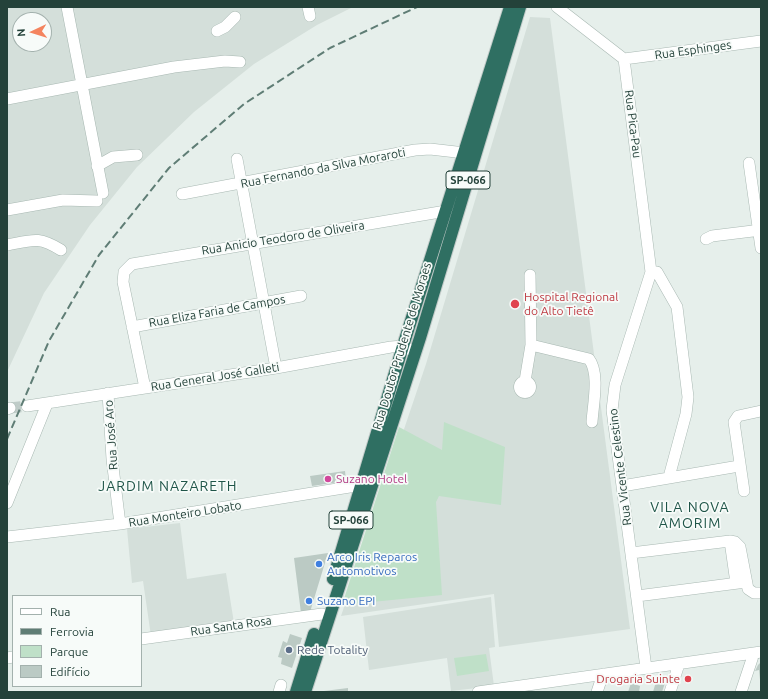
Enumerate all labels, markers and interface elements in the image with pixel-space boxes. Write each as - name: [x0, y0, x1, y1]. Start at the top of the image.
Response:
- north arrow: [12, 12, 52, 52]
- text: N: [15, 28, 27, 37]
- street label: Rua Esphinges: [654, 37, 732, 63]
- street label: Rua Pica-Pau: [622, 89, 644, 159]
- street label: Rua Fernando da Silva Moraroti: [239, 145, 407, 191]
- road number: SP-066: [446, 171, 490, 189]
- street label: Rua Anicio Teodoro de Oliveira: [200, 218, 366, 258]
- street label: Rua Doutor Prudente de Moraes: [370, 261, 434, 431]
- place label: Hospital Regional do Alto Tietê: [524, 290, 618, 318]
- street label: Rua Eliza Faria de Campos: [148, 292, 286, 330]
- marker: Hospital Regional do Alto Tietê: [509, 298, 521, 310]
- street label: Rua General José Galleti: [150, 360, 280, 394]
- street label: Rua José Aro: [101, 400, 121, 470]
- street label: Rua Vicente Celestino: [606, 408, 634, 526]
- place label: Suzano Hotel: [336, 472, 407, 486]
- marker: Suzano Hotel: [323, 474, 333, 484]
- district label: JARDIM NAZARETH: [98, 478, 238, 494]
- street label: Rua Monteiro Lobato: [128, 498, 242, 530]
- district label: VILA NOVA AMORIM: [650, 499, 730, 532]
- road number: SP-066: [329, 511, 373, 529]
- place label: Arco Iris Reparos Automotivos: [327, 550, 417, 578]
- marker: Arco Iris Reparos Automotivos: [314, 559, 324, 569]
- place label: Suzano EPI: [317, 594, 375, 608]
- legend: [12, 595, 142, 687]
- marker: Suzano EPI: [304, 596, 314, 606]
- text: Rua: [50, 605, 71, 618]
- street label: Rua Santa Rosa: [189, 613, 273, 639]
- text: Ferrovia: [50, 625, 94, 638]
- place label: Rede Totality: [297, 643, 368, 657]
- text: Parque: [50, 645, 88, 658]
- marker: Rede Totality: [284, 645, 294, 655]
- text: Edifício: [50, 665, 90, 678]
- place label: Drogaria Suinte: [596, 672, 680, 686]
- marker: Drogaria Suinte: [683, 674, 693, 684]

